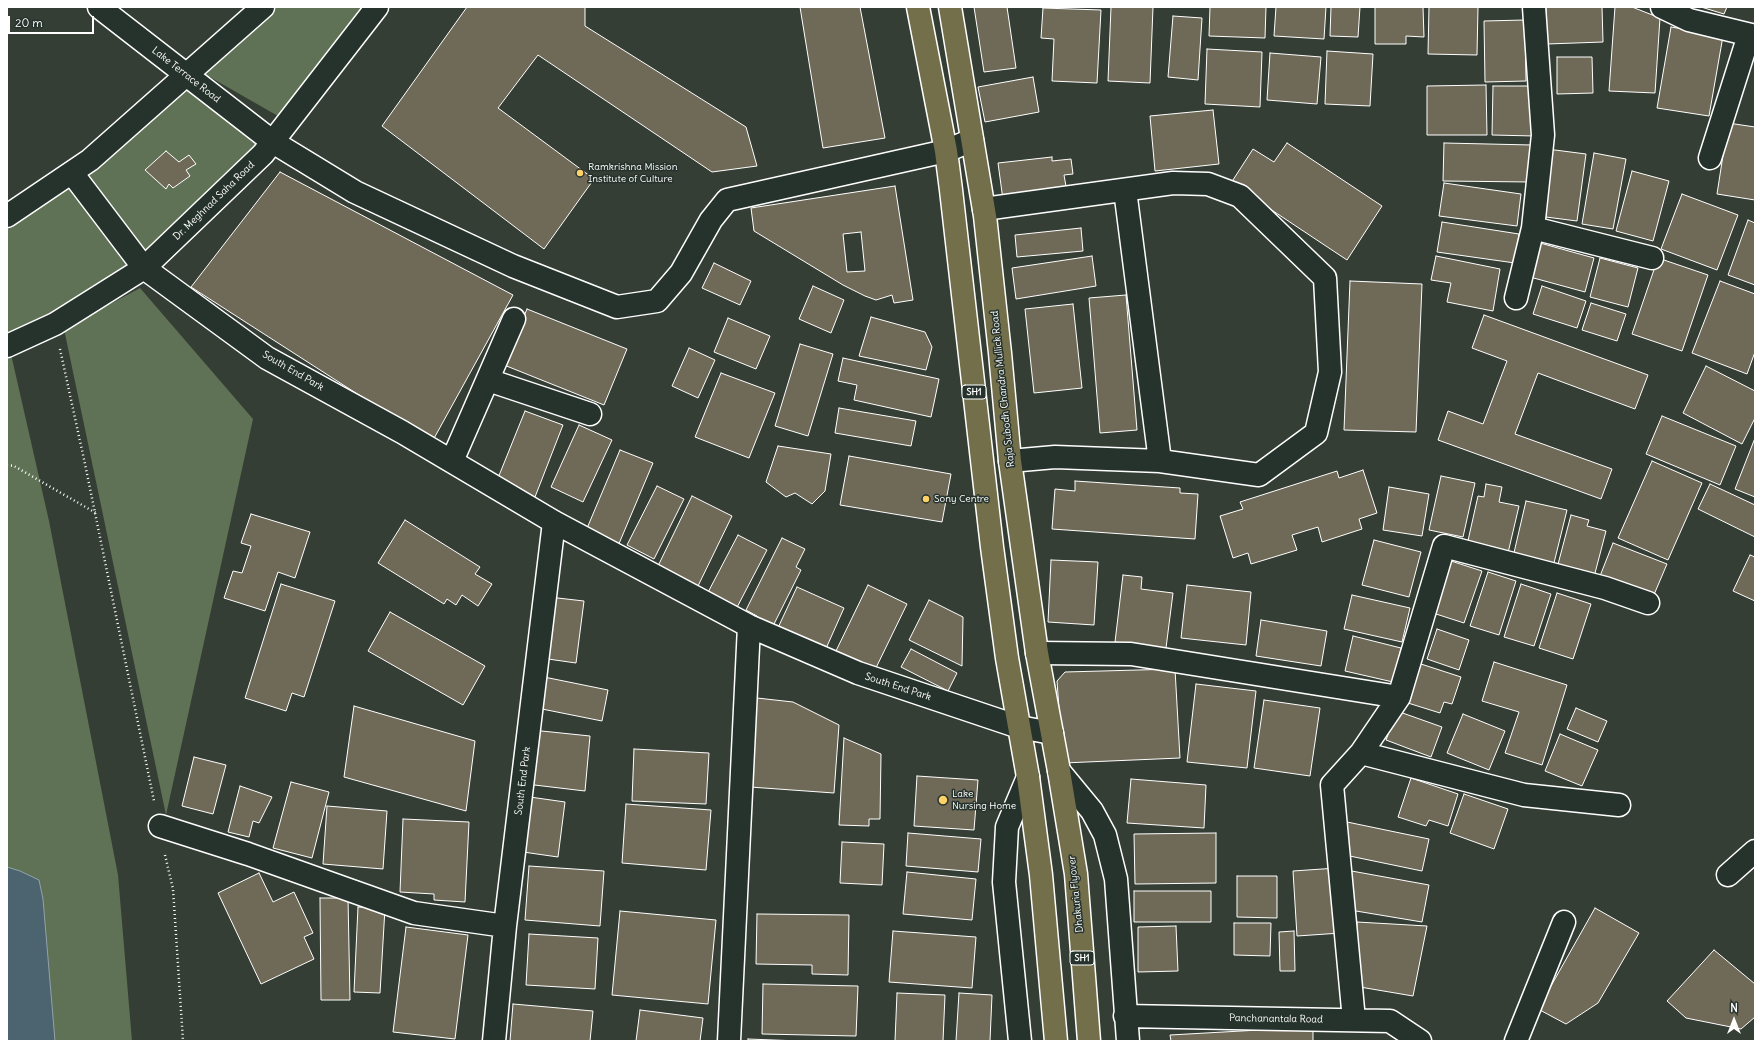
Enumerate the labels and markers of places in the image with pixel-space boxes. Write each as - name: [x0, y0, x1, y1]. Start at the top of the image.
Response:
- place label: Ramkrishna Mission Institute of Culture: [588, 161, 677, 184]
- marker: Ramkrishna Mission Institute of Culture: [575, 168, 585, 178]
- place label: Sony Centre: [934, 493, 989, 505]
- marker: Sony Centre: [921, 494, 931, 504]
- place label: Lake Nursing Home: [952, 788, 1016, 812]
- marker: Lake Nursing Home: [937, 794, 949, 806]

